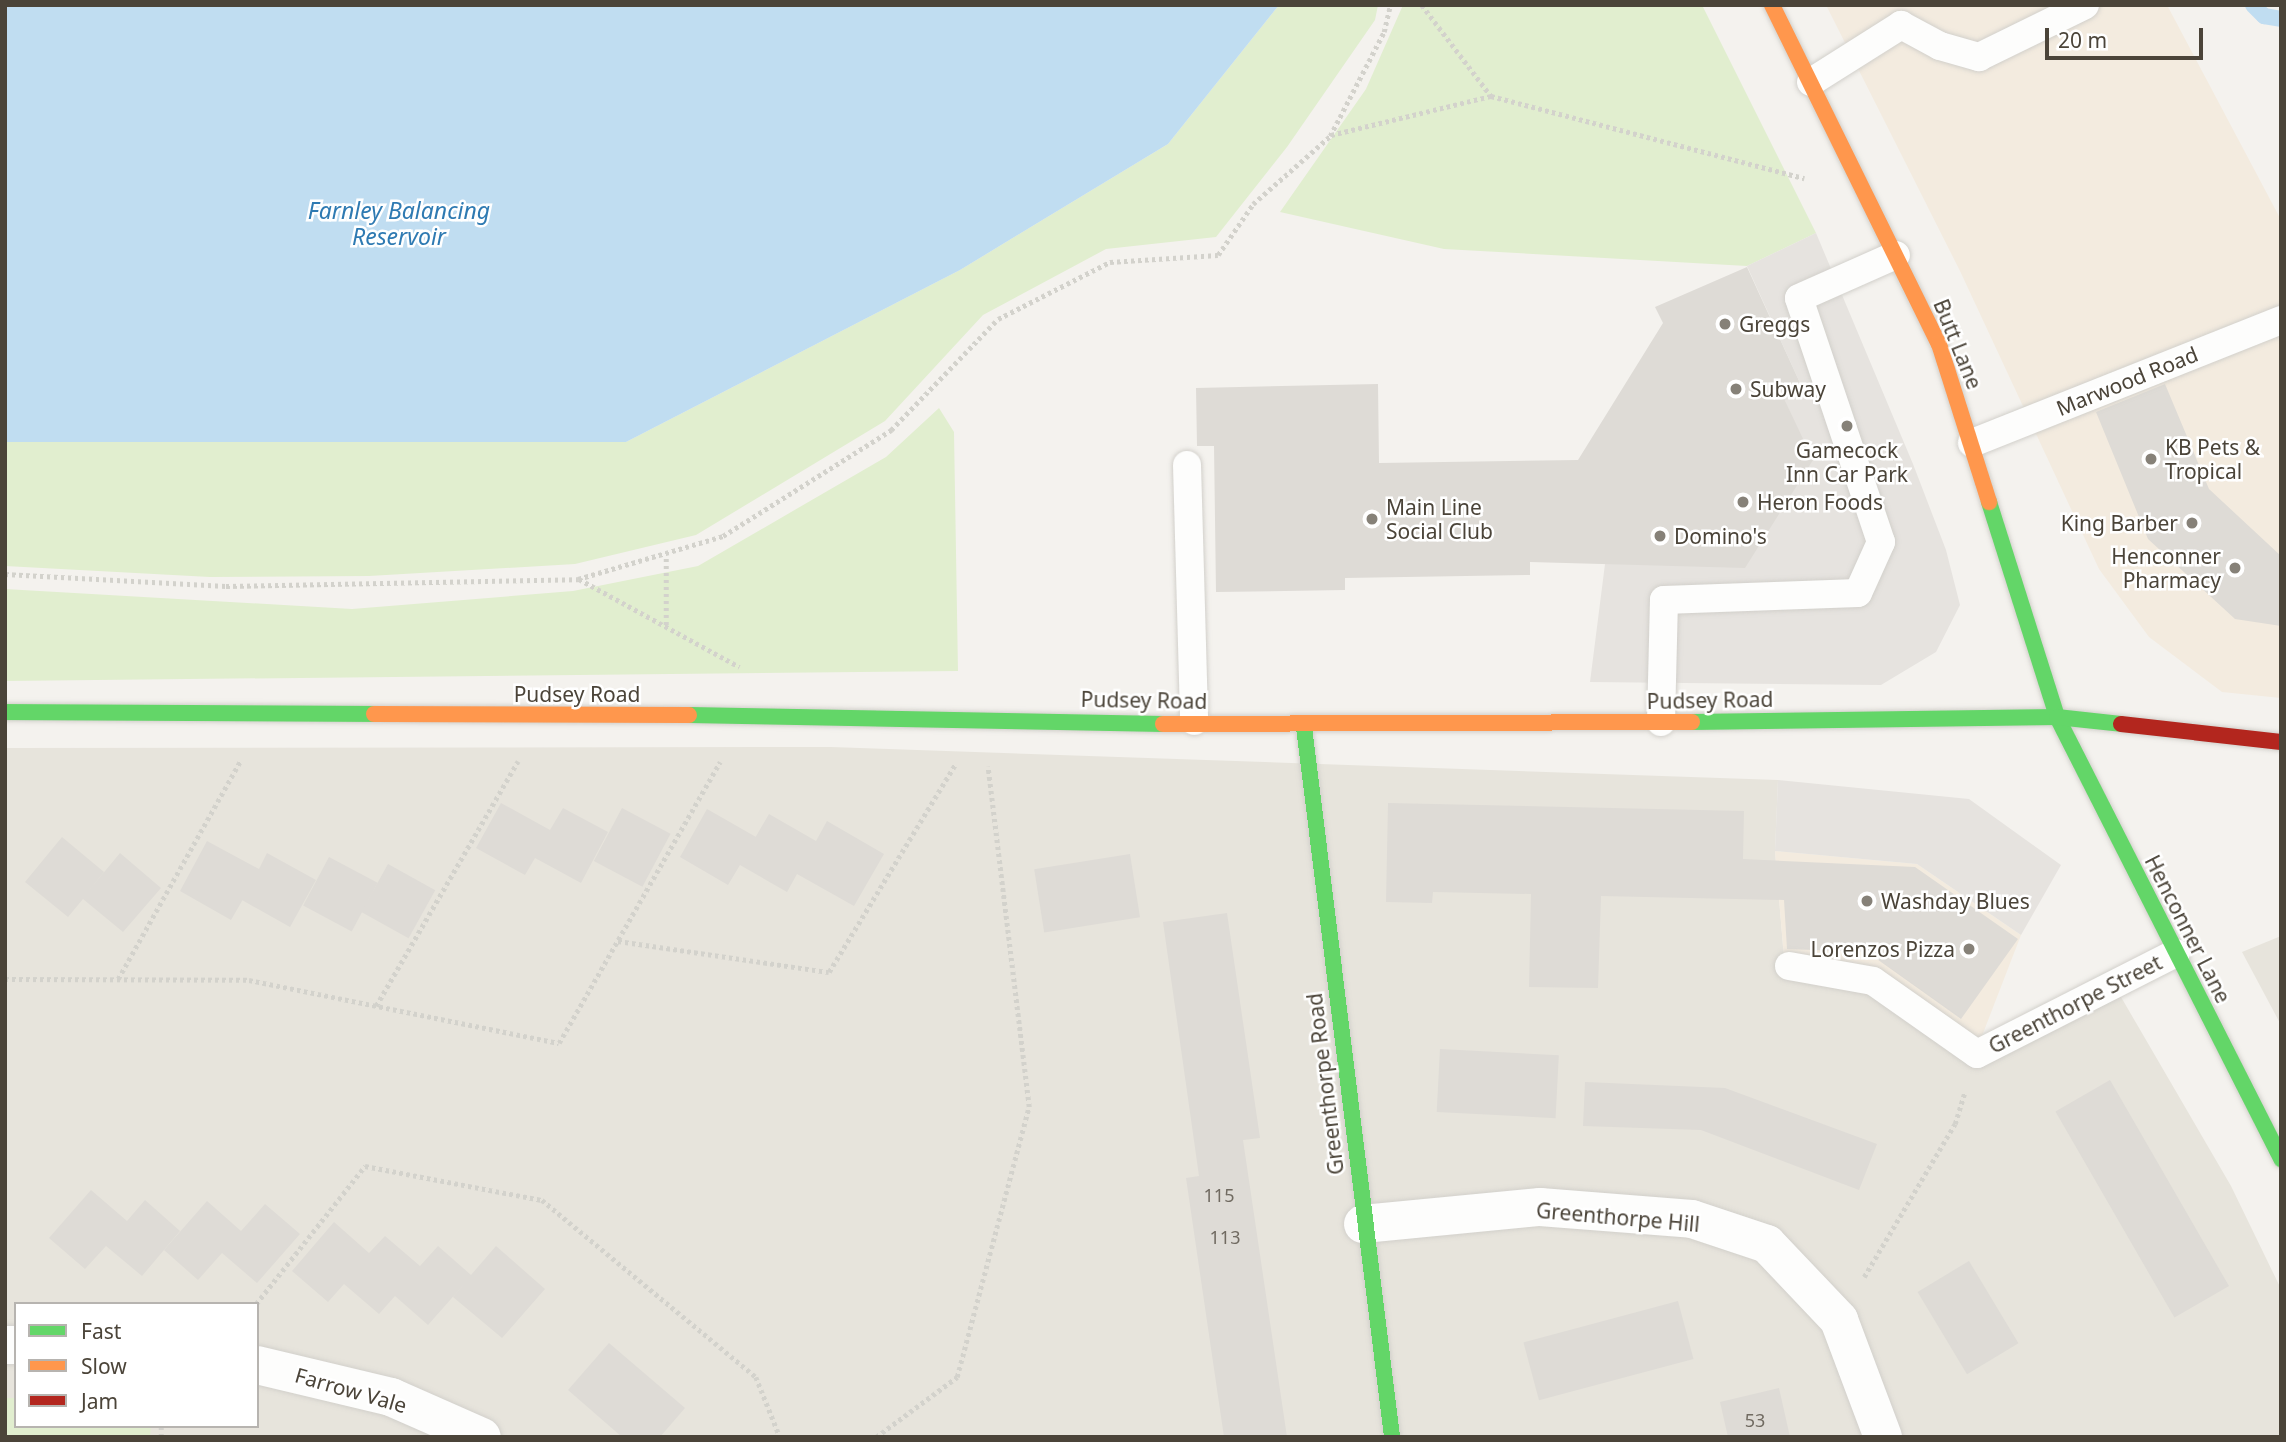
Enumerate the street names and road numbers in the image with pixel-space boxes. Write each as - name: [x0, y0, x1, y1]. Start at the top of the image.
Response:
- street label: Butt Lane: [1929, 295, 1987, 393]
- street label: Marwood Road: [2053, 341, 2201, 421]
- street label: Pudsey Road: [514, 681, 640, 707]
- street label: Pudsey Road: [1080, 686, 1208, 714]
- street label: Pudsey Road: [1646, 686, 1774, 714]
- street label: Henconner Lane: [2140, 851, 2236, 1007]
- street label: Greenthorpe Street: [1984, 949, 2166, 1059]
- street label: Greenthorpe Road: [1301, 992, 1349, 1176]
- street label: Greenthorpe Hill: [1535, 1197, 1701, 1237]
- street label: Farrow Vale: [292, 1362, 410, 1418]

